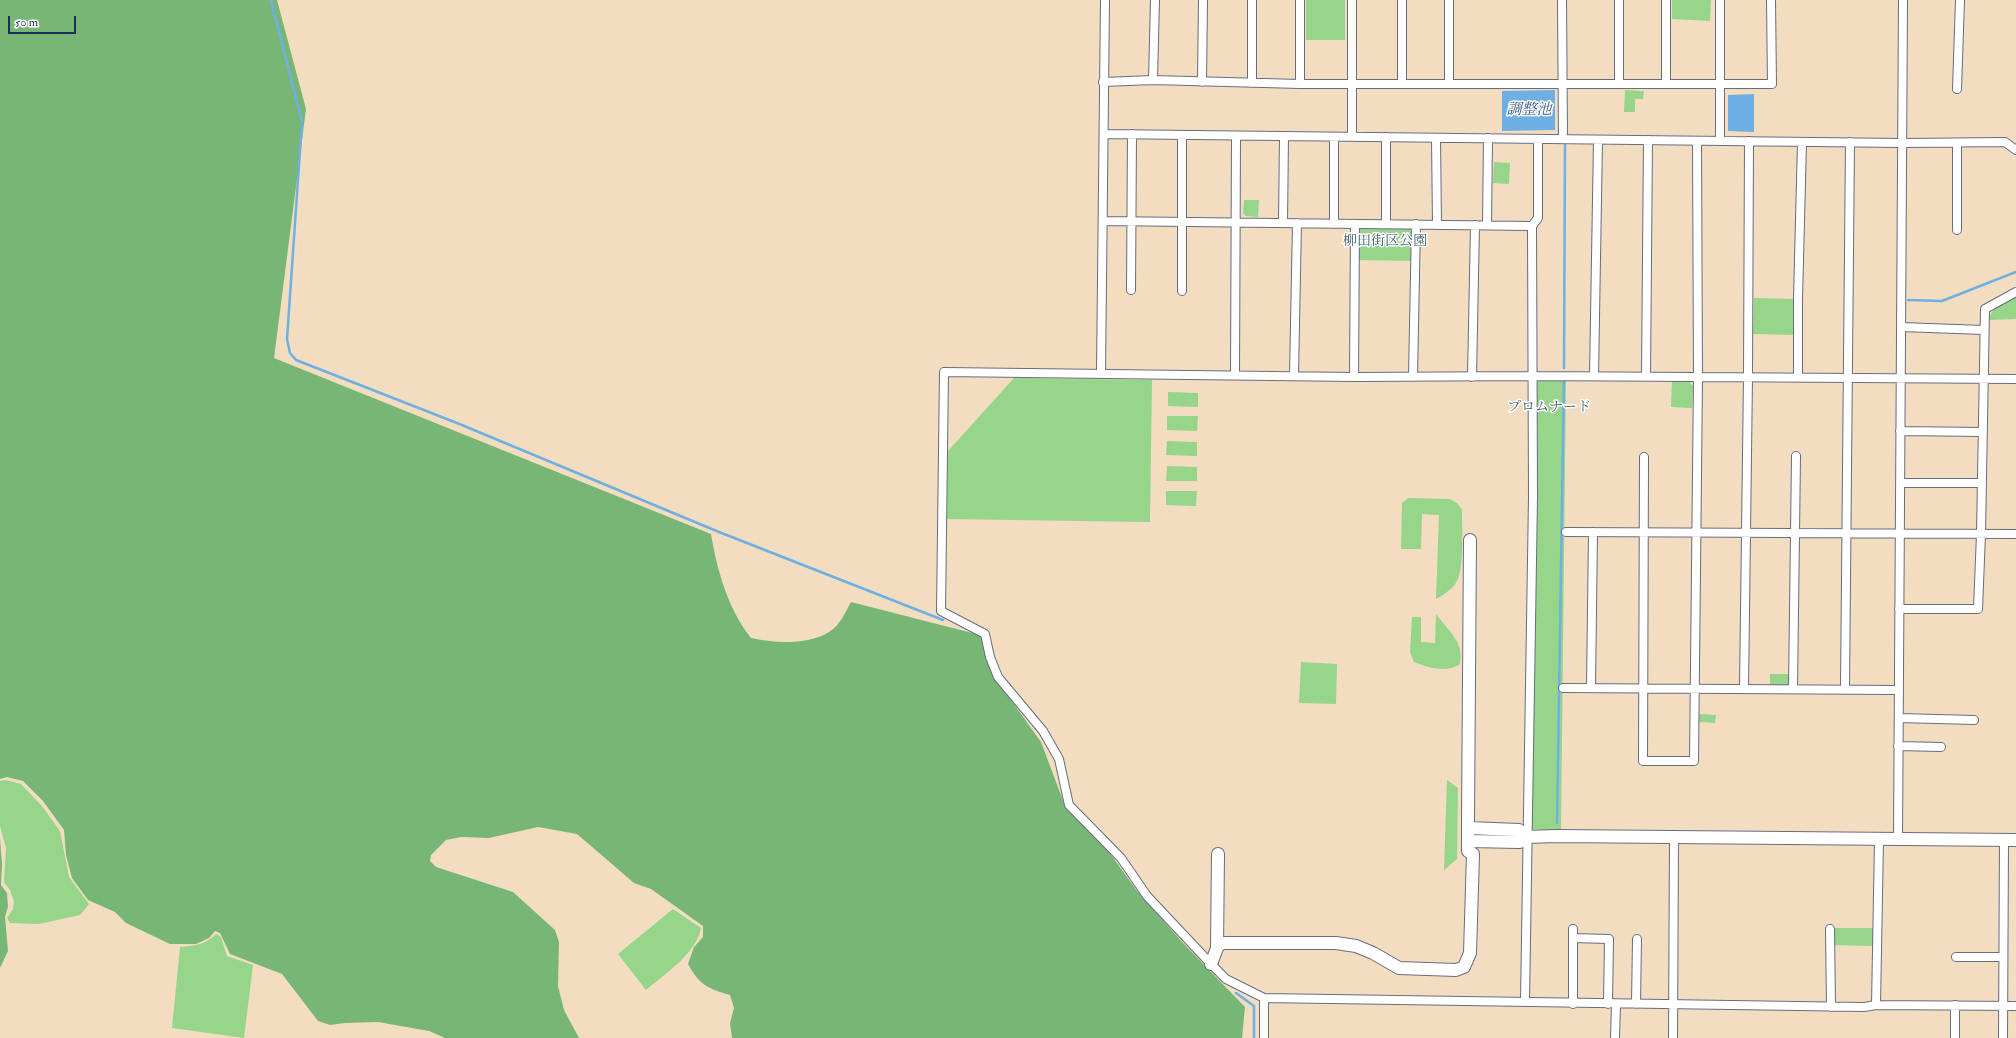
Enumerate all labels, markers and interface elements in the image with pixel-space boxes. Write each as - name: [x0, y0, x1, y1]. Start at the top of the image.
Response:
- scale bar: [10, 8, 78, 34]
- text: 50 m: [15, 15, 38, 30]
- water label: 調整池: [1507, 102, 1551, 120]
- park label: 柳田街区公園: [1343, 234, 1427, 250]
- park label: プロムナード: [1507, 400, 1591, 416]

